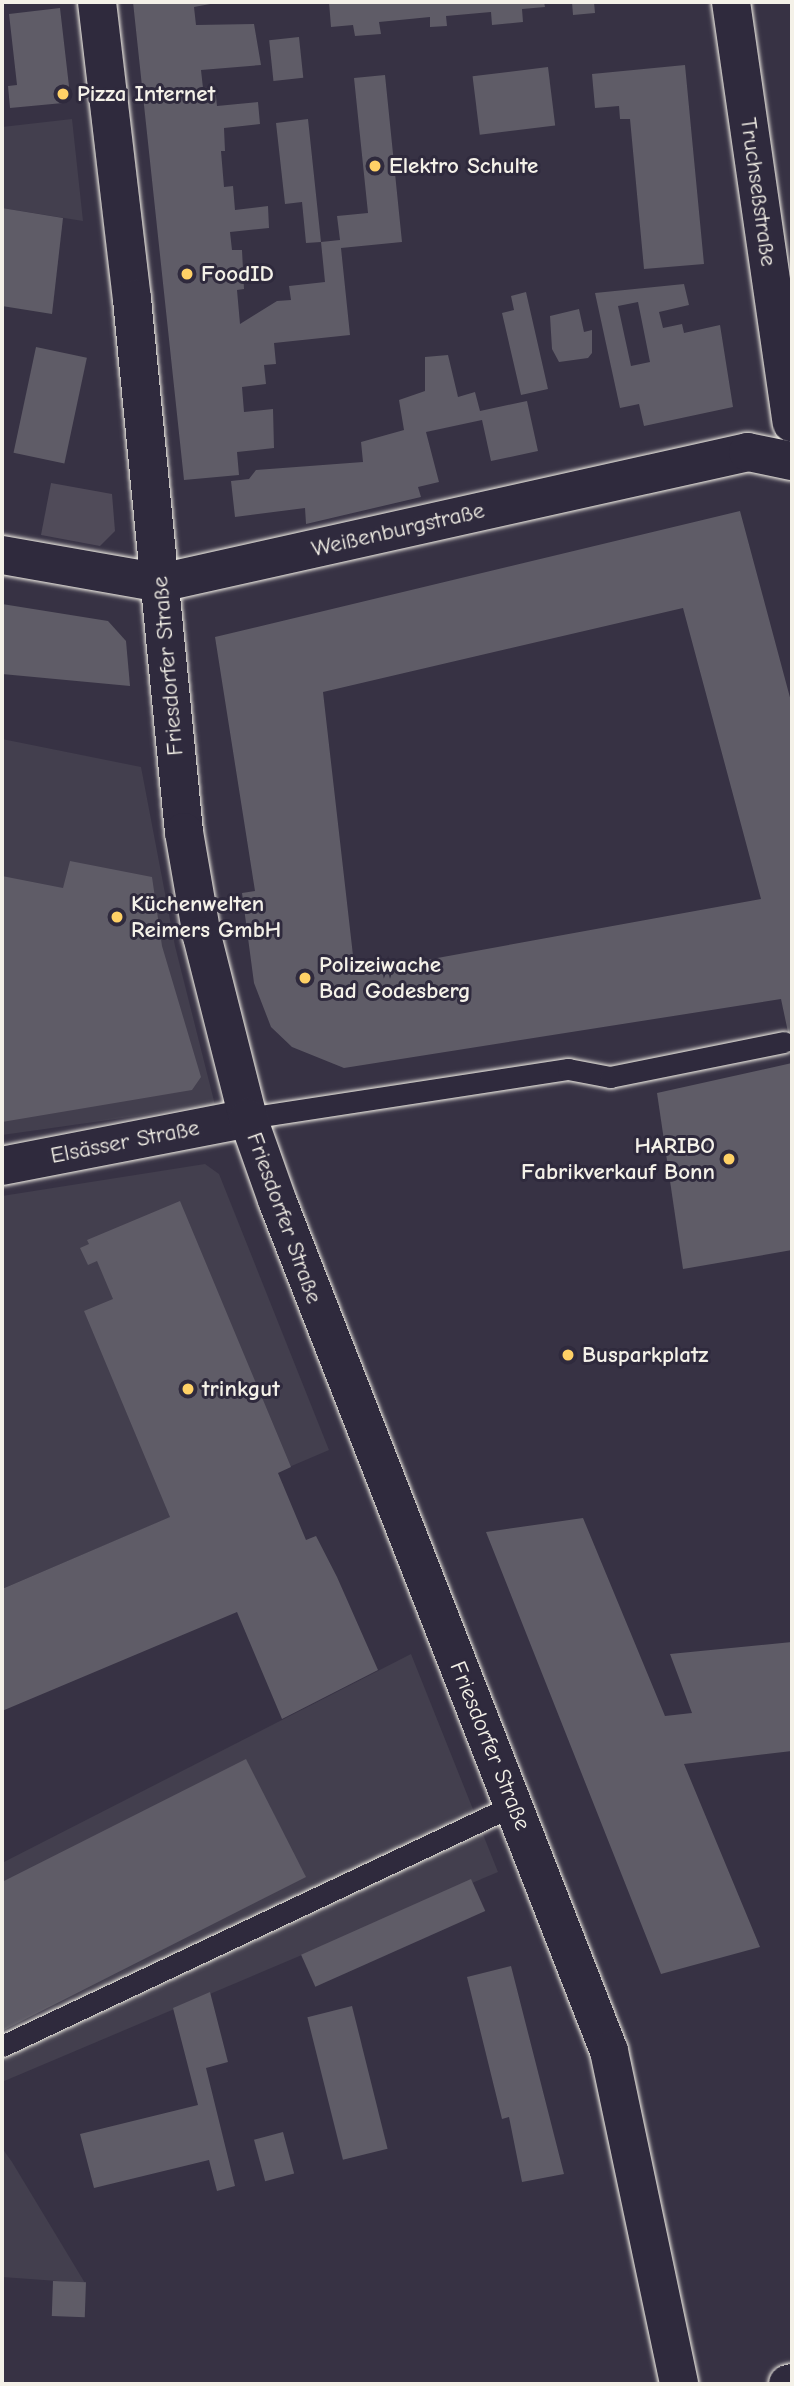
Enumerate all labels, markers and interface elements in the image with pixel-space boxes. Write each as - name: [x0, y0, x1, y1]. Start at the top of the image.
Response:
- place label: Pizza Internet: [77, 80, 215, 108]
- marker: Pizza Internet: [55, 86, 71, 102]
- street label: Truchseßstraße: [734, 116, 782, 268]
- place label: Elektro Schulte: [389, 152, 538, 180]
- marker: Elektro Schulte: [367, 158, 383, 174]
- place label: FoodID: [201, 260, 274, 288]
- marker: FoodID: [179, 266, 195, 282]
- street label: Weißenburgstraße: [309, 497, 487, 563]
- street label: Friesdorfer Straße: [146, 575, 190, 757]
- place label: Küchenwelten Reimers GmbH: [131, 890, 281, 944]
- marker: Küchenwelten Reimers GmbH: [109, 909, 125, 925]
- place label: Polizeiwache Bad Godesberg: [319, 951, 471, 1005]
- marker: Polizeiwache Bad Godesberg: [297, 970, 313, 986]
- street label: Elsässer Straße: [48, 1114, 202, 1170]
- street label: Friesdorfer Straße: [240, 1129, 328, 1307]
- place label: HARIBO Fabrikverkauf Bonn: [521, 1132, 715, 1186]
- marker: HARIBO Fabrikverkauf Bonn: [721, 1151, 737, 1167]
- place label: Busparkplatz: [582, 1341, 708, 1369]
- marker: Busparkplatz: [560, 1347, 576, 1363]
- place label: trinkgut: [202, 1375, 280, 1403]
- marker: trinkgut: [180, 1381, 196, 1397]
- street label: Friesdorfer Straße: [444, 1657, 536, 1835]

